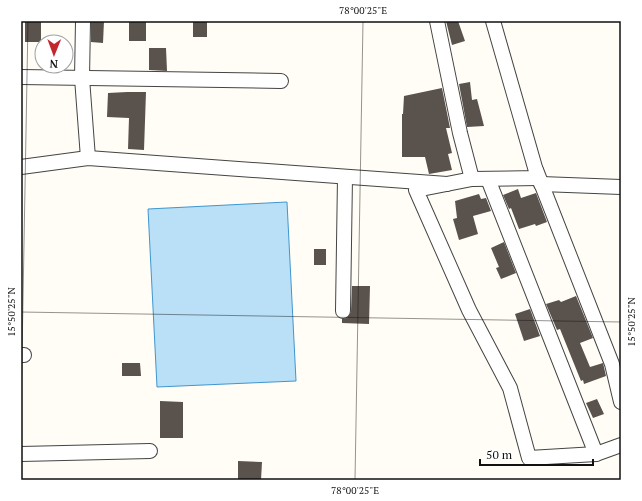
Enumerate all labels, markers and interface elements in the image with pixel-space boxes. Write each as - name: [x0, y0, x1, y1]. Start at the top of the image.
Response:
- text: 78°00'25"E: [339, 4, 387, 17]
- north arrow: [34, 34, 74, 74]
- text: N: [49, 57, 58, 71]
- text: 15°50'25"N: [5, 287, 18, 337]
- text: 15°50'25"N: [625, 297, 638, 347]
- scale bar: [480, 441, 593, 467]
- text: 50 m: [486, 447, 513, 462]
- text: 78°00'25"E: [331, 484, 379, 497]

